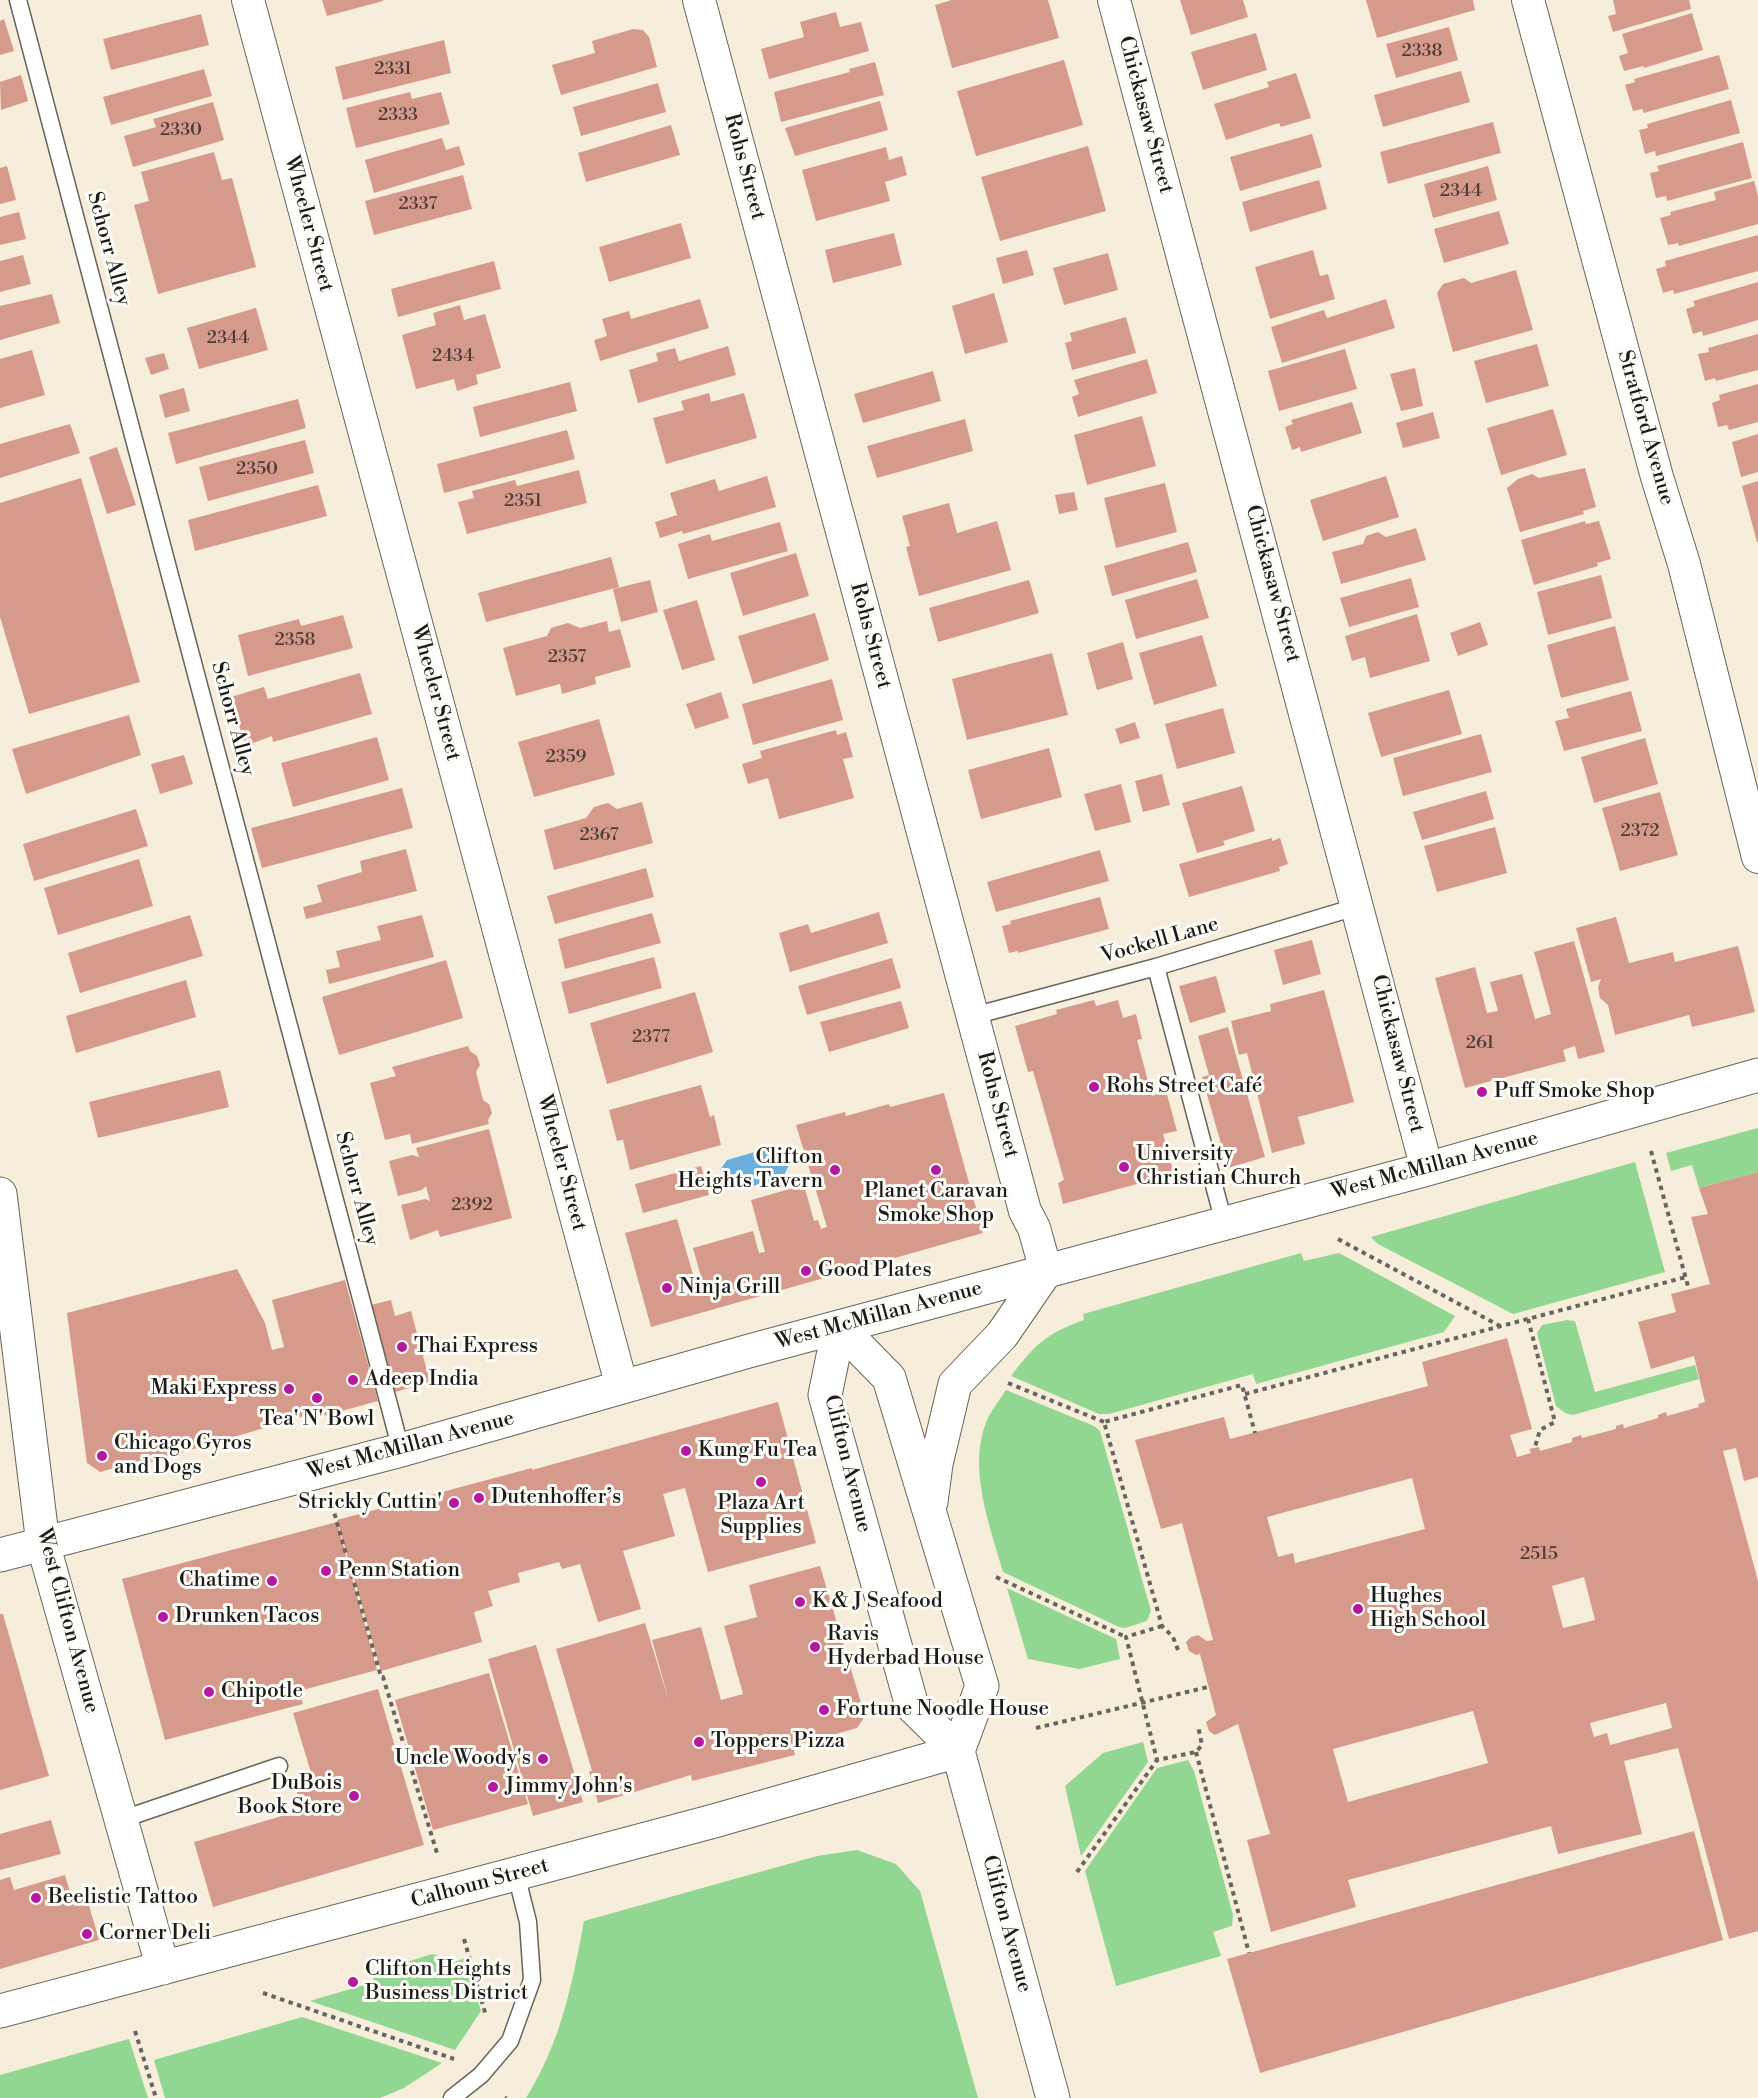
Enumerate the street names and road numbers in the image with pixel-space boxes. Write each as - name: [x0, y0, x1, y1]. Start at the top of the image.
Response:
- street label: Chickasaw Street: [1112, 33, 1178, 197]
- street label: Rohs Street: [718, 111, 770, 223]
- street label: Wheeler Street: [278, 153, 338, 295]
- street label: Schorr Alley: [81, 189, 135, 309]
- street label: Stratford Avenue: [1611, 348, 1679, 508]
- street label: Chickasaw Street: [1239, 502, 1305, 666]
- street label: Rohs Street: [844, 580, 896, 692]
- street label: Wheeler Street: [405, 622, 465, 764]
- street label: Schorr Alley: [205, 659, 259, 779]
- street label: Vockell Lane: [1098, 912, 1222, 970]
- street label: Chickasaw Street: [1365, 972, 1429, 1136]
- street label: Rohs Street: [971, 1049, 1023, 1161]
- street label: Wheeler Street: [531, 1092, 591, 1234]
- street label: West McMillan Avenue: [1329, 1126, 1541, 1206]
- street label: Schorr Alley: [329, 1129, 383, 1249]
- street label: West McMillan Avenue: [773, 1276, 985, 1356]
- street label: Clifton Avenue: [818, 1393, 876, 1535]
- street label: West McMillan Avenue: [305, 1406, 517, 1486]
- street label: West Clifton Avenue: [30, 1526, 104, 1716]
- street label: Clifton Avenue: [976, 1853, 1036, 1995]
- street label: Calhoun Street: [408, 1854, 552, 1914]

